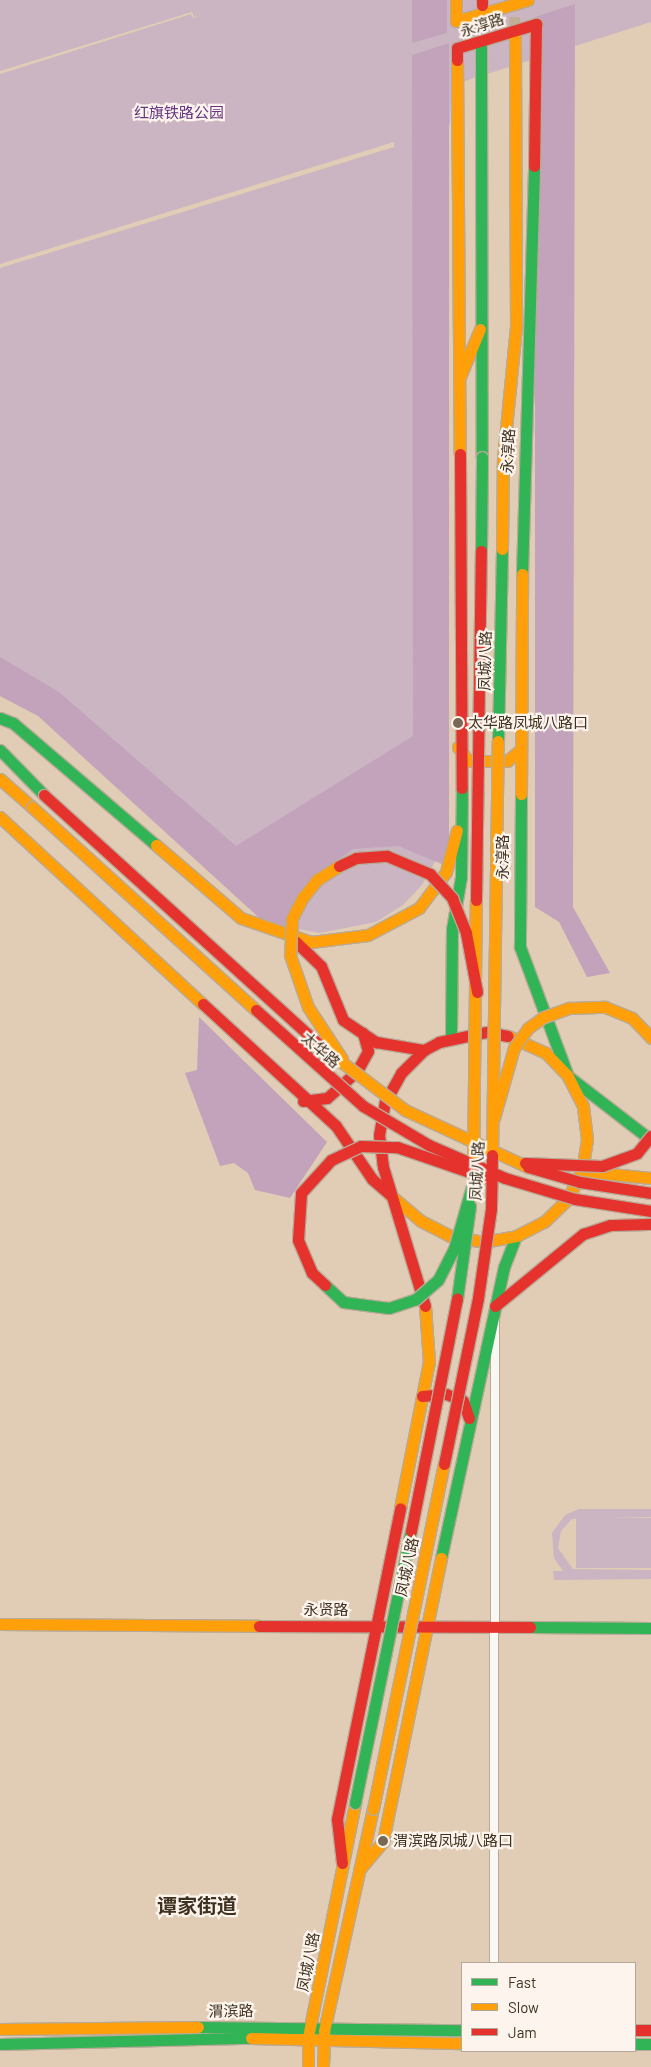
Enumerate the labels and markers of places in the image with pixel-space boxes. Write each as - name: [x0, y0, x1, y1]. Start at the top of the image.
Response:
- place label: 太华路凤城八路口: [468, 714, 588, 732]
- marker: 太华路凤城八路口: [452, 717, 464, 729]
- place label: 渭滨路凤城八路口: [393, 1832, 513, 1850]
- marker: 渭滨路凤城八路口: [377, 1835, 389, 1847]

